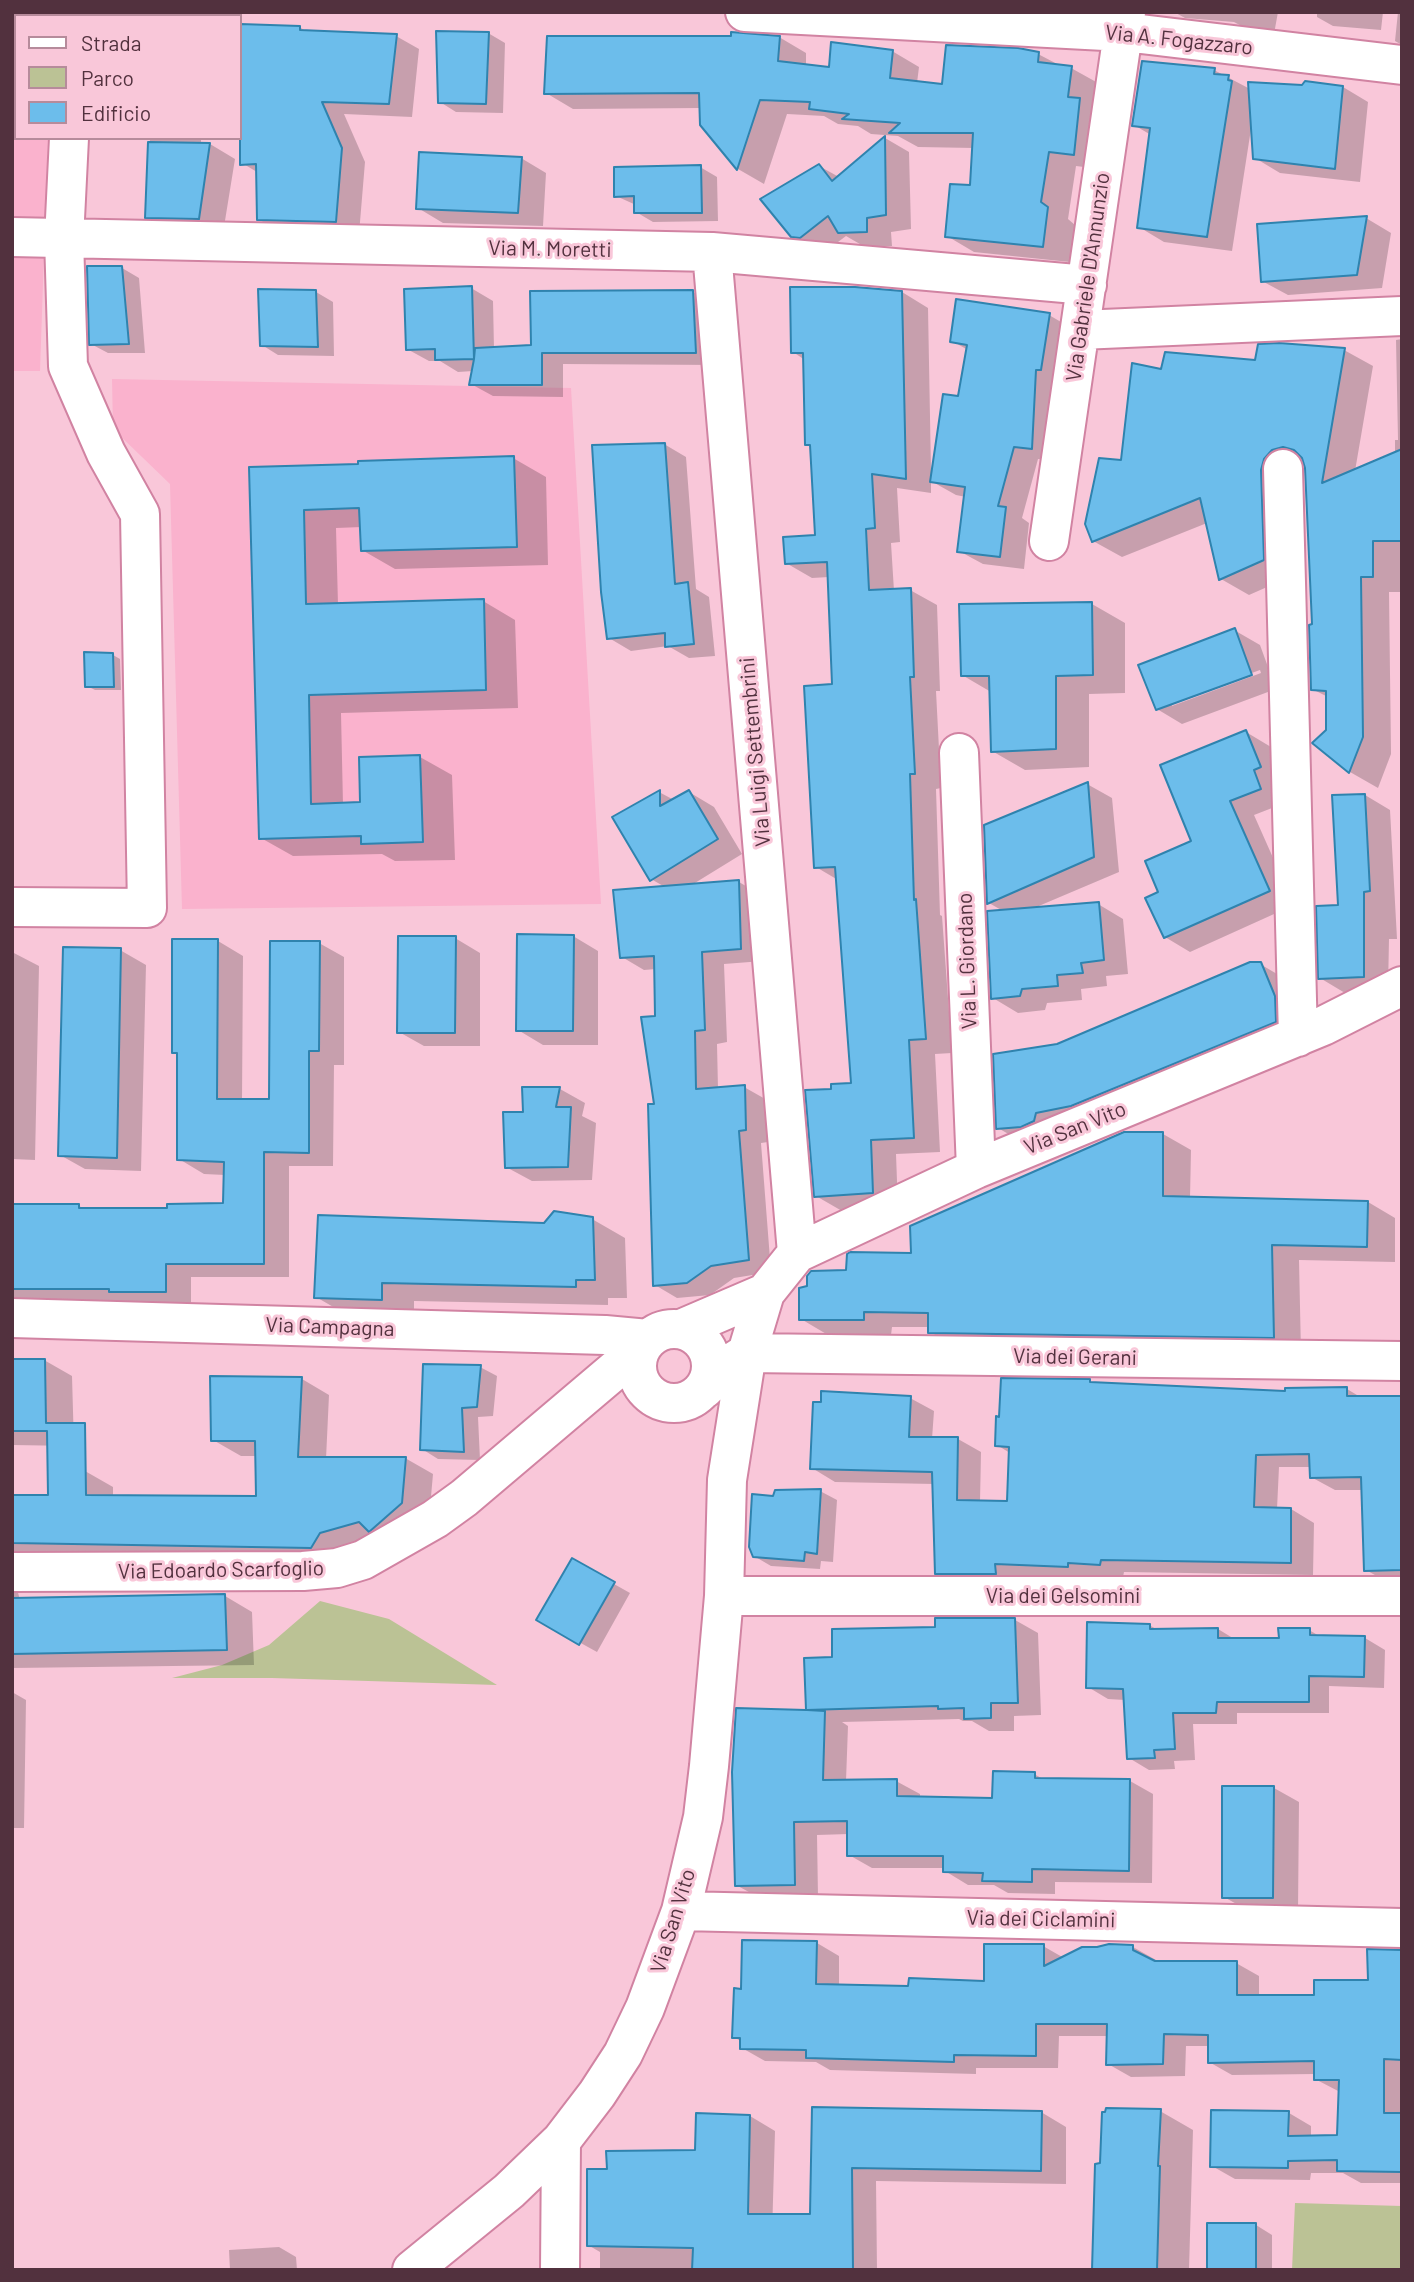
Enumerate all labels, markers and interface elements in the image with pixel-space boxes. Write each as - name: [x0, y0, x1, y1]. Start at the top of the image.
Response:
- legend: [14, 14, 242, 140]
- street label: Via A. Fogazzaro: [1104, 20, 1254, 60]
- text: Strada: [81, 30, 141, 55]
- text: Parco: [81, 65, 134, 90]
- text: Edificio: [81, 100, 151, 125]
- street label: Via Gabriele D'Annunzio: [1061, 171, 1115, 383]
- street label: Via M. Moretti: [488, 235, 612, 263]
- street label: Via Luigi Settembrini: [734, 656, 776, 848]
- street label: Via L. Giordano: [952, 892, 982, 1030]
- street label: Via San Vito: [1020, 1096, 1130, 1160]
- street label: Via Campagna: [265, 1312, 395, 1342]
- street label: Via dei Gerani: [1013, 1343, 1137, 1371]
- street label: Via Edoardo Scarfoglio: [118, 1556, 324, 1584]
- street label: Via dei Gelsomini: [986, 1583, 1140, 1609]
- street label: Via San Vito: [645, 1866, 701, 1976]
- street label: Via dei Ciclamini: [966, 1905, 1116, 1933]

